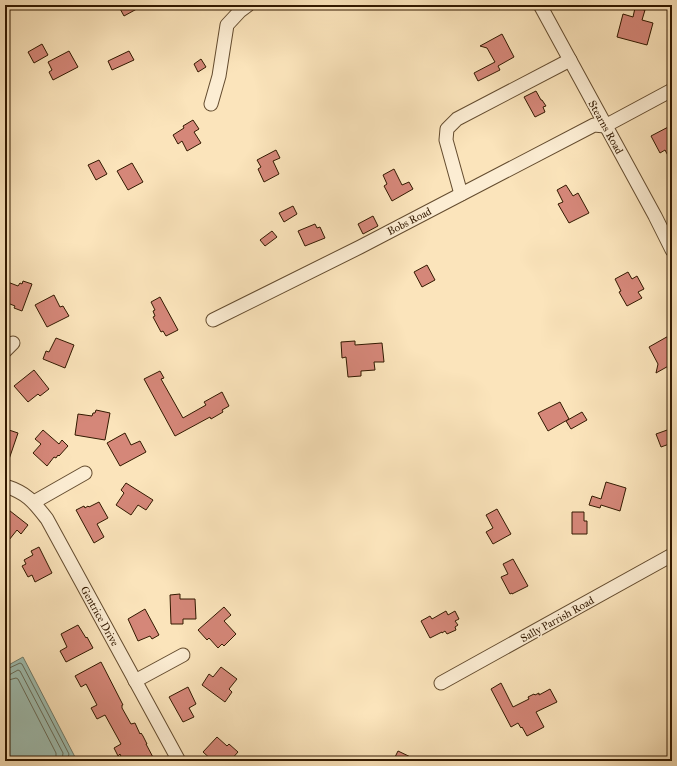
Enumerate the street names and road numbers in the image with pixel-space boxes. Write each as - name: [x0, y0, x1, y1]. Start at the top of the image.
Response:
- street label: Stearns Road: [585, 98, 626, 157]
- street label: Bobs Road: [385, 205, 434, 238]
- street label: Gentrice Drive: [78, 584, 122, 649]
- street label: Sally Parrish Road: [518, 594, 597, 645]

